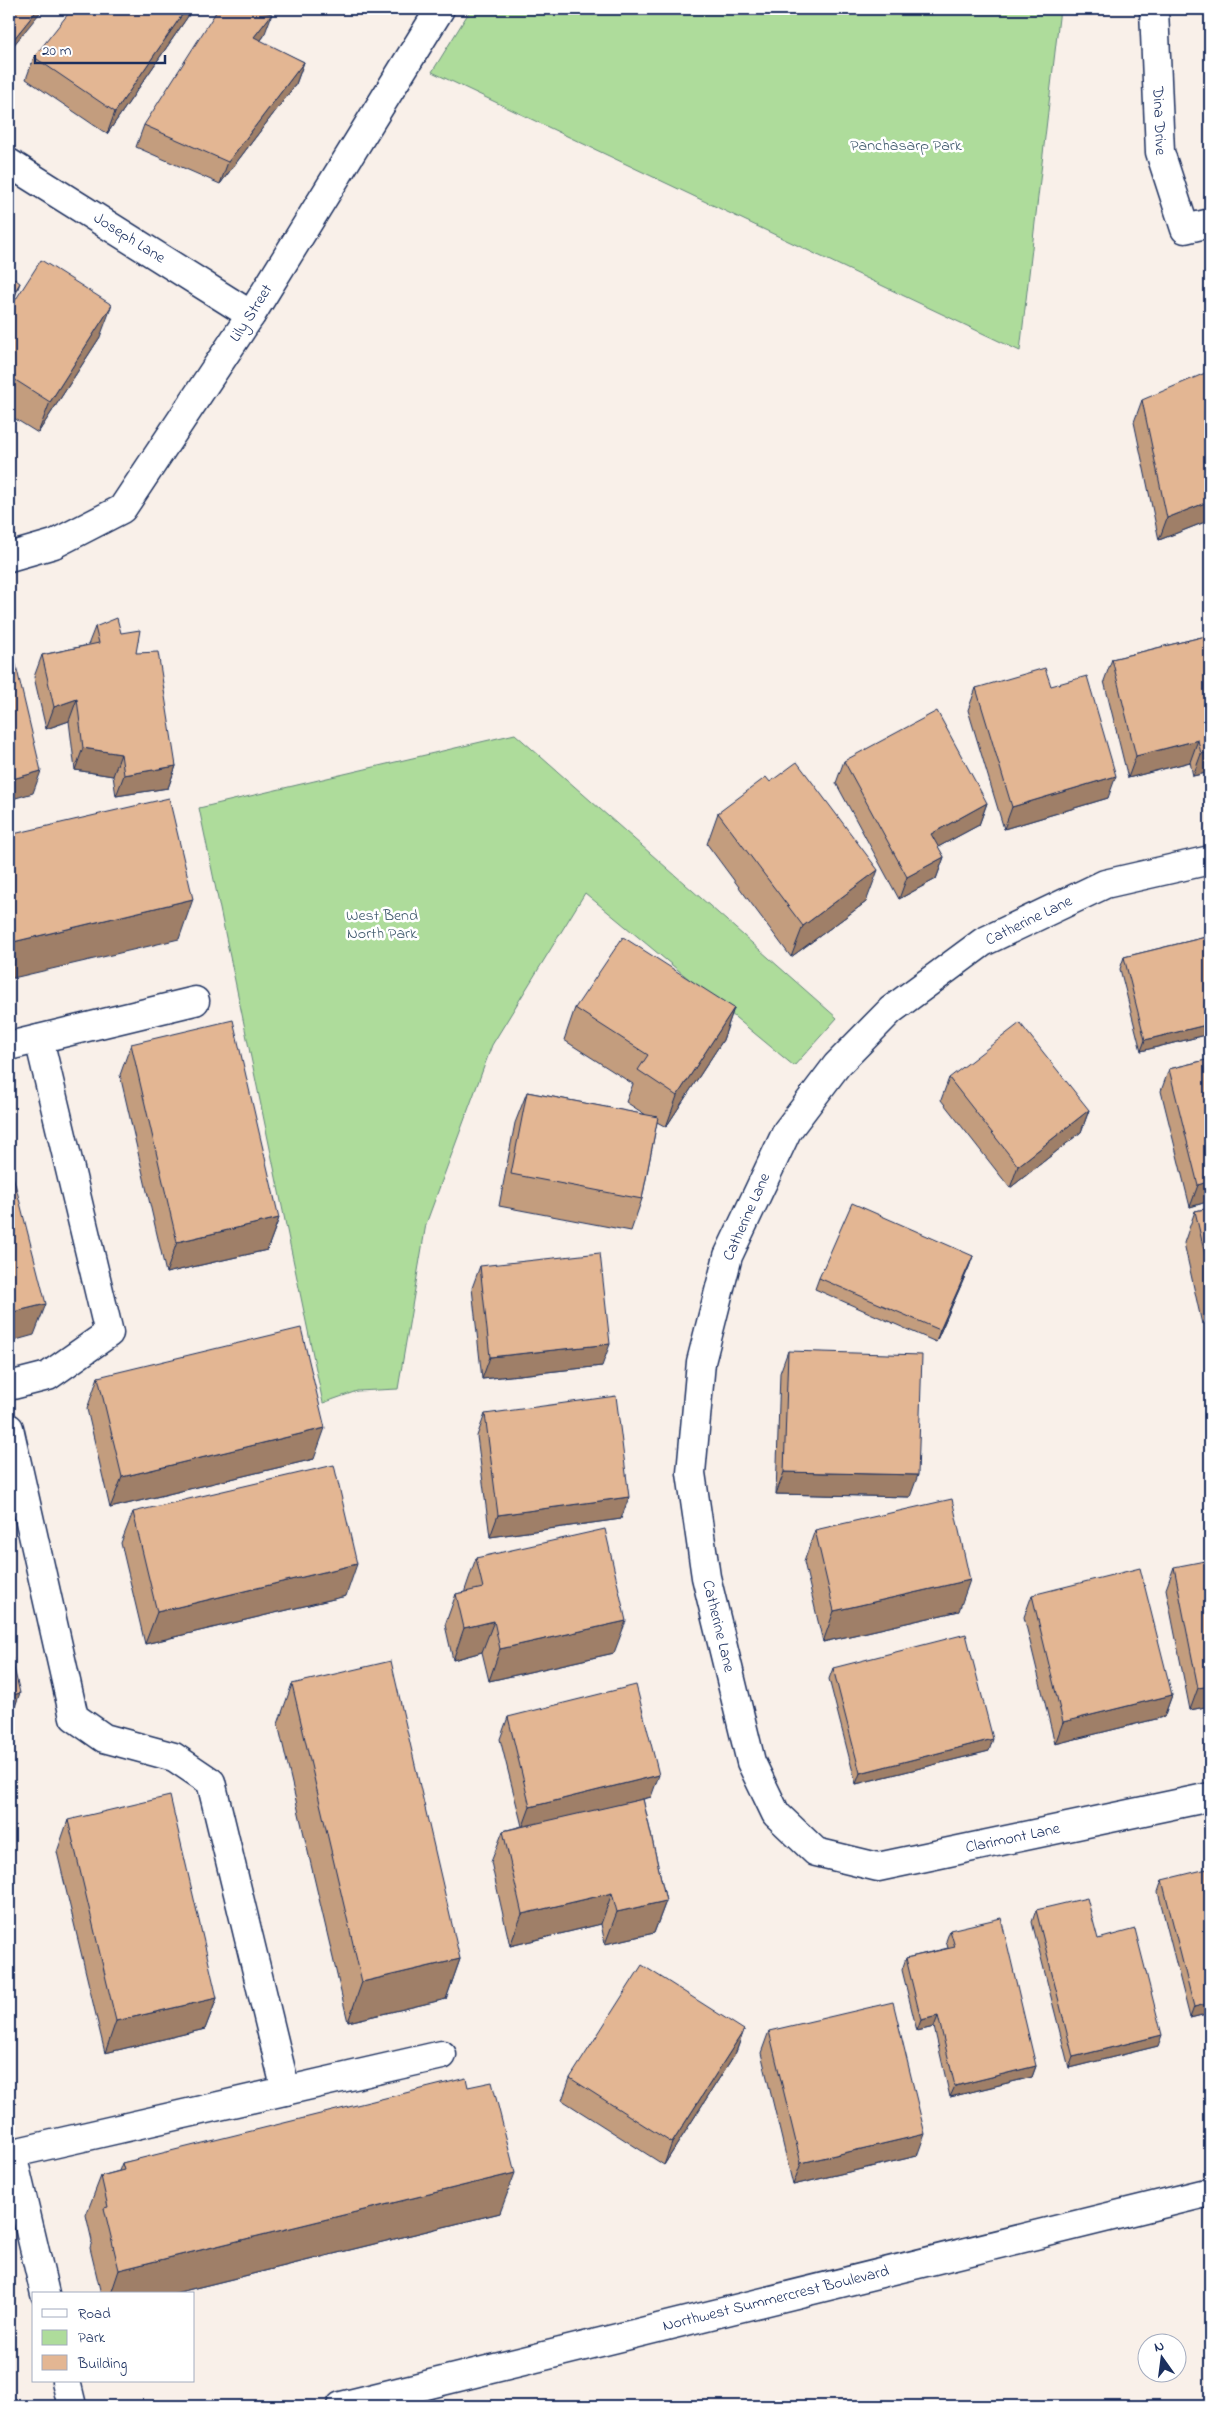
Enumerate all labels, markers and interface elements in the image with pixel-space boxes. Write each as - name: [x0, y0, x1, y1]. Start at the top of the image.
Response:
- scale bar: [35, 32, 165, 64]
- text: 20 m: [42, 40, 72, 62]
- street label: Dina Drive: [1145, 85, 1172, 157]
- park label: Panchasarp Park: [850, 134, 963, 158]
- street label: Joseph Lane: [89, 207, 171, 271]
- street label: Lily Street: [224, 279, 279, 347]
- street label: Catherine Lane: [981, 889, 1077, 952]
- park label: West Bend North Park: [346, 904, 418, 946]
- street label: Catherine Lane: [717, 1168, 777, 1265]
- street label: Catherine Lane: [695, 1578, 741, 1676]
- street label: Clarimont Lane: [963, 1817, 1063, 1860]
- street label: Northwest Summercrest Boulevard: [660, 2259, 892, 2338]
- legend: [32, 2292, 195, 2382]
- text: Road: [78, 2303, 111, 2325]
- text: Park: [78, 2327, 106, 2349]
- north arrow: [1136, 2332, 1186, 2382]
- text: N: [1152, 2336, 1166, 2358]
- text: Building: [77, 2353, 127, 2376]

